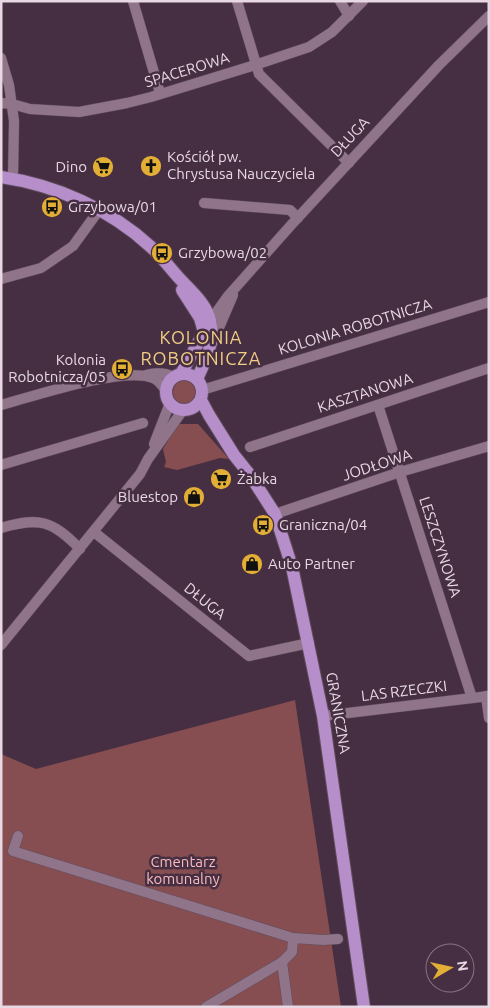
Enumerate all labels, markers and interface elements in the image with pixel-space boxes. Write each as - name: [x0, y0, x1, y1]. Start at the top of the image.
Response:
- street label: SPACEROWA: [142, 48, 232, 90]
- street label: DŁUGA: [327, 113, 372, 160]
- place label: Kościół pw. Chrystusa Nauczyciela: [167, 148, 315, 182]
- church icon: Kościół pw. Chrystusa Nauczyciela: [139, 154, 163, 178]
- supermarket icon: Dino: [91, 155, 115, 179]
- place label: Dino: [55, 158, 87, 175]
- bus stop icon: Grzybowa/01: [40, 195, 64, 219]
- place label: Grzybowa/01: [68, 198, 157, 215]
- bus stop icon: Grzybowa/02: [150, 241, 174, 265]
- place label: Grzybowa/02: [178, 244, 267, 261]
- street label: KOLONIA ROBOTNICZA: [276, 295, 434, 358]
- district label: KOLONIA ROBOTNICZA: [140, 327, 262, 368]
- place label: Kolonia Robotnicza/05: [8, 351, 106, 385]
- bus stop icon: Kolonia Robotnicza/05: [110, 357, 134, 381]
- street label: KASZTANOWA: [315, 369, 415, 416]
- street label: JODŁOWA: [340, 445, 414, 484]
- supermarket icon: Żabka: [209, 467, 233, 491]
- place label: Żabka: [237, 470, 277, 487]
- shop icon: Bluestop: [182, 485, 206, 509]
- place label: Bluestop: [118, 488, 178, 505]
- street label: LESZCZYNOWA: [416, 494, 465, 599]
- bus stop icon: Graniczna/04: [251, 513, 275, 537]
- place label: Graniczna/04: [279, 516, 367, 533]
- shop icon: Auto Partner: [240, 552, 264, 576]
- place label: Auto Partner: [268, 555, 355, 572]
- street label: DŁUGA: [181, 579, 230, 623]
- street label: GRANICZNA: [323, 671, 354, 755]
- street label: LAS RZECZKI: [360, 677, 448, 704]
- park label: Cmentarz komunalny: [146, 853, 220, 887]
- north arrow: [425, 943, 475, 993]
- text: N: [454, 960, 472, 972]

